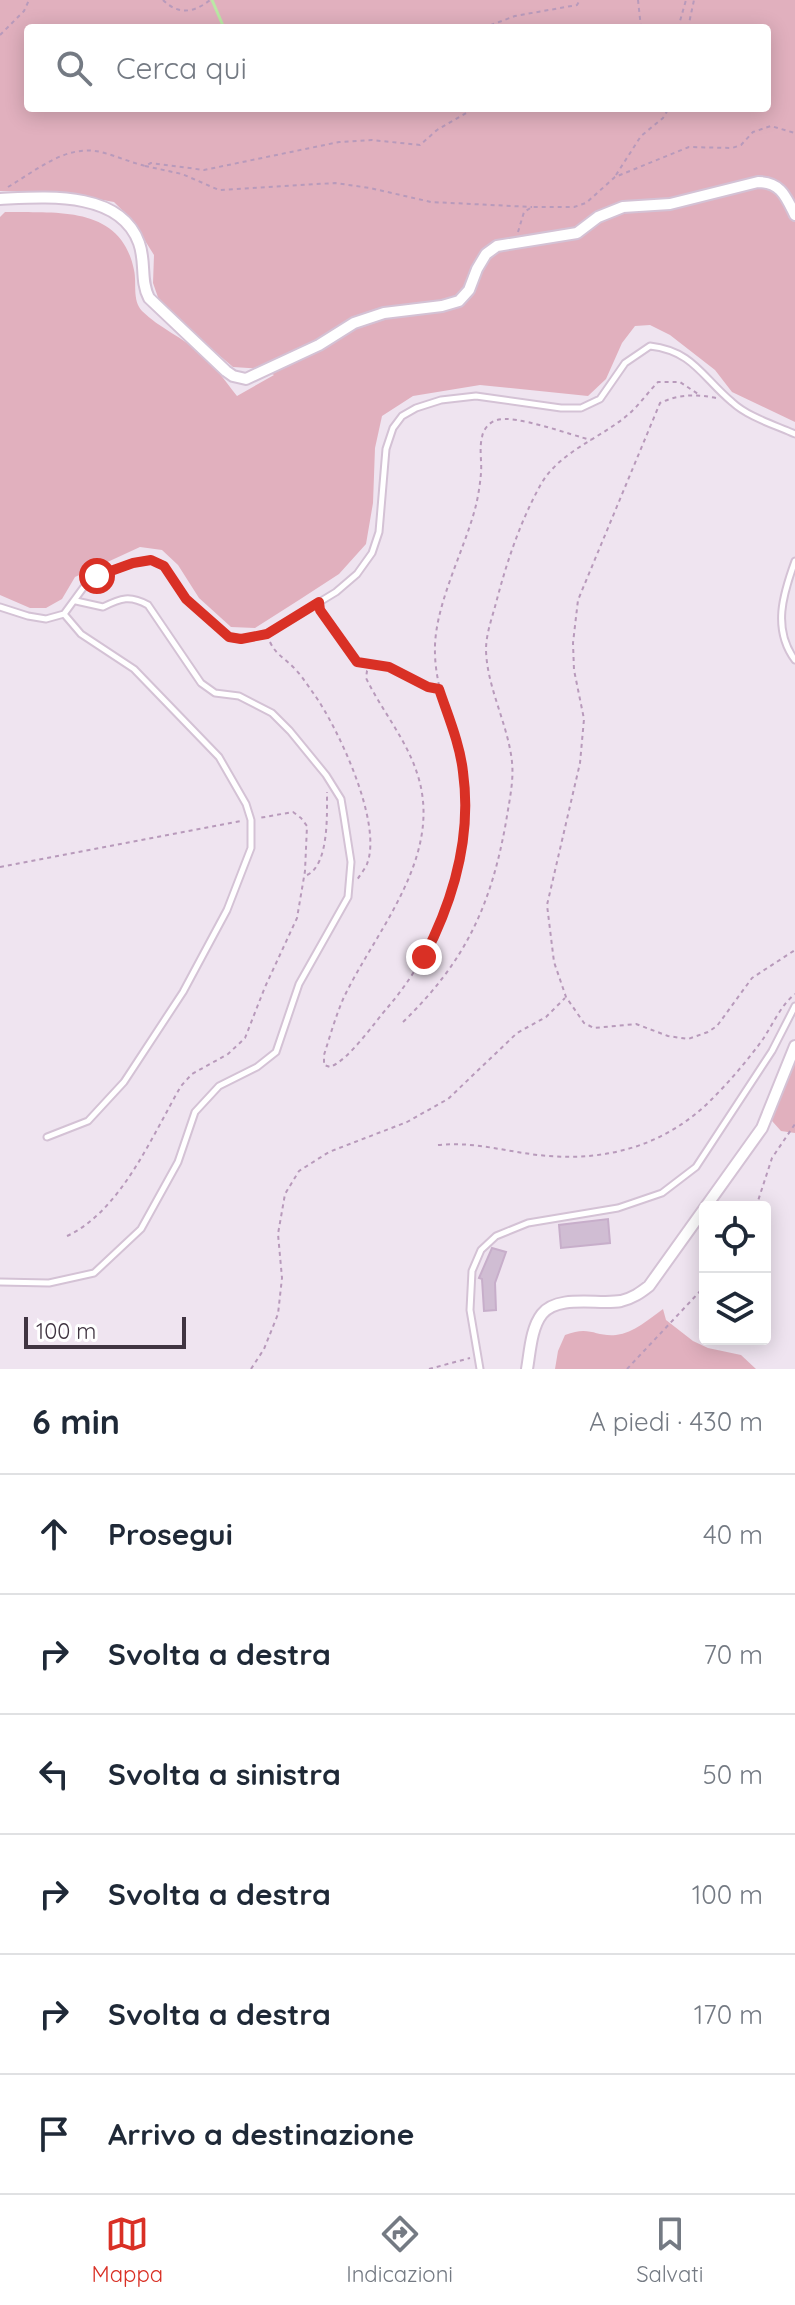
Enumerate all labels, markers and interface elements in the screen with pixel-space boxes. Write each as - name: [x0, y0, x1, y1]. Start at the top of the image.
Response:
- search box: [24, 24, 771, 112]
- icon: search: [52, 46, 96, 90]
- text: Cerca qui: [116, 49, 247, 87]
- route start: [79, 558, 115, 594]
- route end: [406, 939, 442, 975]
- map controls: [699, 1201, 771, 1345]
- button: locate: [699, 1201, 771, 1273]
- button: layers: [699, 1273, 771, 1345]
- scale bar: [24, 1313, 186, 1349]
- text: 100 m: [36, 1317, 96, 1345]
- text: 6 min: [32, 1400, 120, 1443]
- text: A piedi · 430 m: [589, 1405, 763, 1438]
- icon: ahead: [32, 1512, 76, 1556]
- text: Prosegui: [108, 1515, 233, 1553]
- text: 40 m: [703, 1518, 763, 1551]
- icon: right: [32, 1632, 76, 1676]
- text: Svolta a destra: [108, 1635, 331, 1673]
- text: 70 m: [703, 1638, 763, 1671]
- icon: left: [32, 1752, 76, 1796]
- text: Svolta a sinistra: [108, 1755, 341, 1793]
- text: 50 m: [703, 1758, 763, 1791]
- icon: right: [32, 1872, 76, 1916]
- text: Svolta a destra: [108, 1875, 331, 1913]
- text: 100 m: [692, 1878, 763, 1911]
- icon: right: [32, 1992, 76, 2036]
- text: Svolta a destra: [108, 1995, 331, 2033]
- text: 170 m: [694, 1998, 763, 2031]
- icon: arrive: [32, 2112, 76, 2156]
- text: Arrivo a destinazione: [108, 2115, 414, 2153]
- tab: Mappa: [92, 2212, 163, 2288]
- tab: Indicazioni: [346, 2212, 453, 2288]
- tab: Salvati: [636, 2212, 703, 2288]

